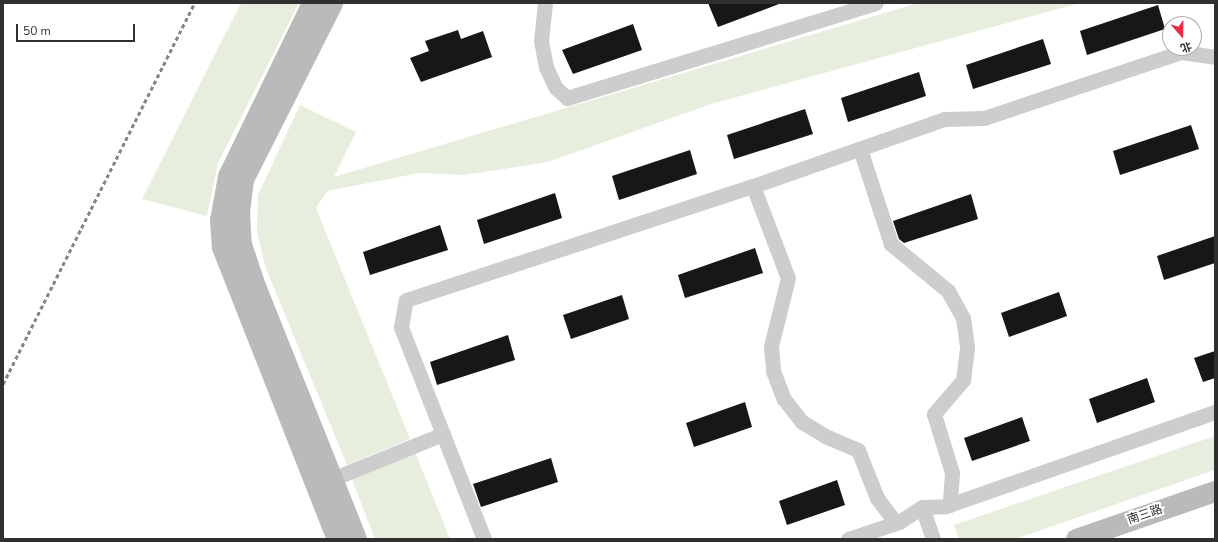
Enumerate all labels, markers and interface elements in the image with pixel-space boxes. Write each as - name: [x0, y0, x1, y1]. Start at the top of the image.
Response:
- scale bar: [18, 16, 137, 42]
- north arrow: [1162, 16, 1202, 56]
- text: 50 m: [23, 23, 51, 39]
- text: 北: [1178, 38, 1194, 56]
- street label: 南三路: [1126, 502, 1164, 528]

